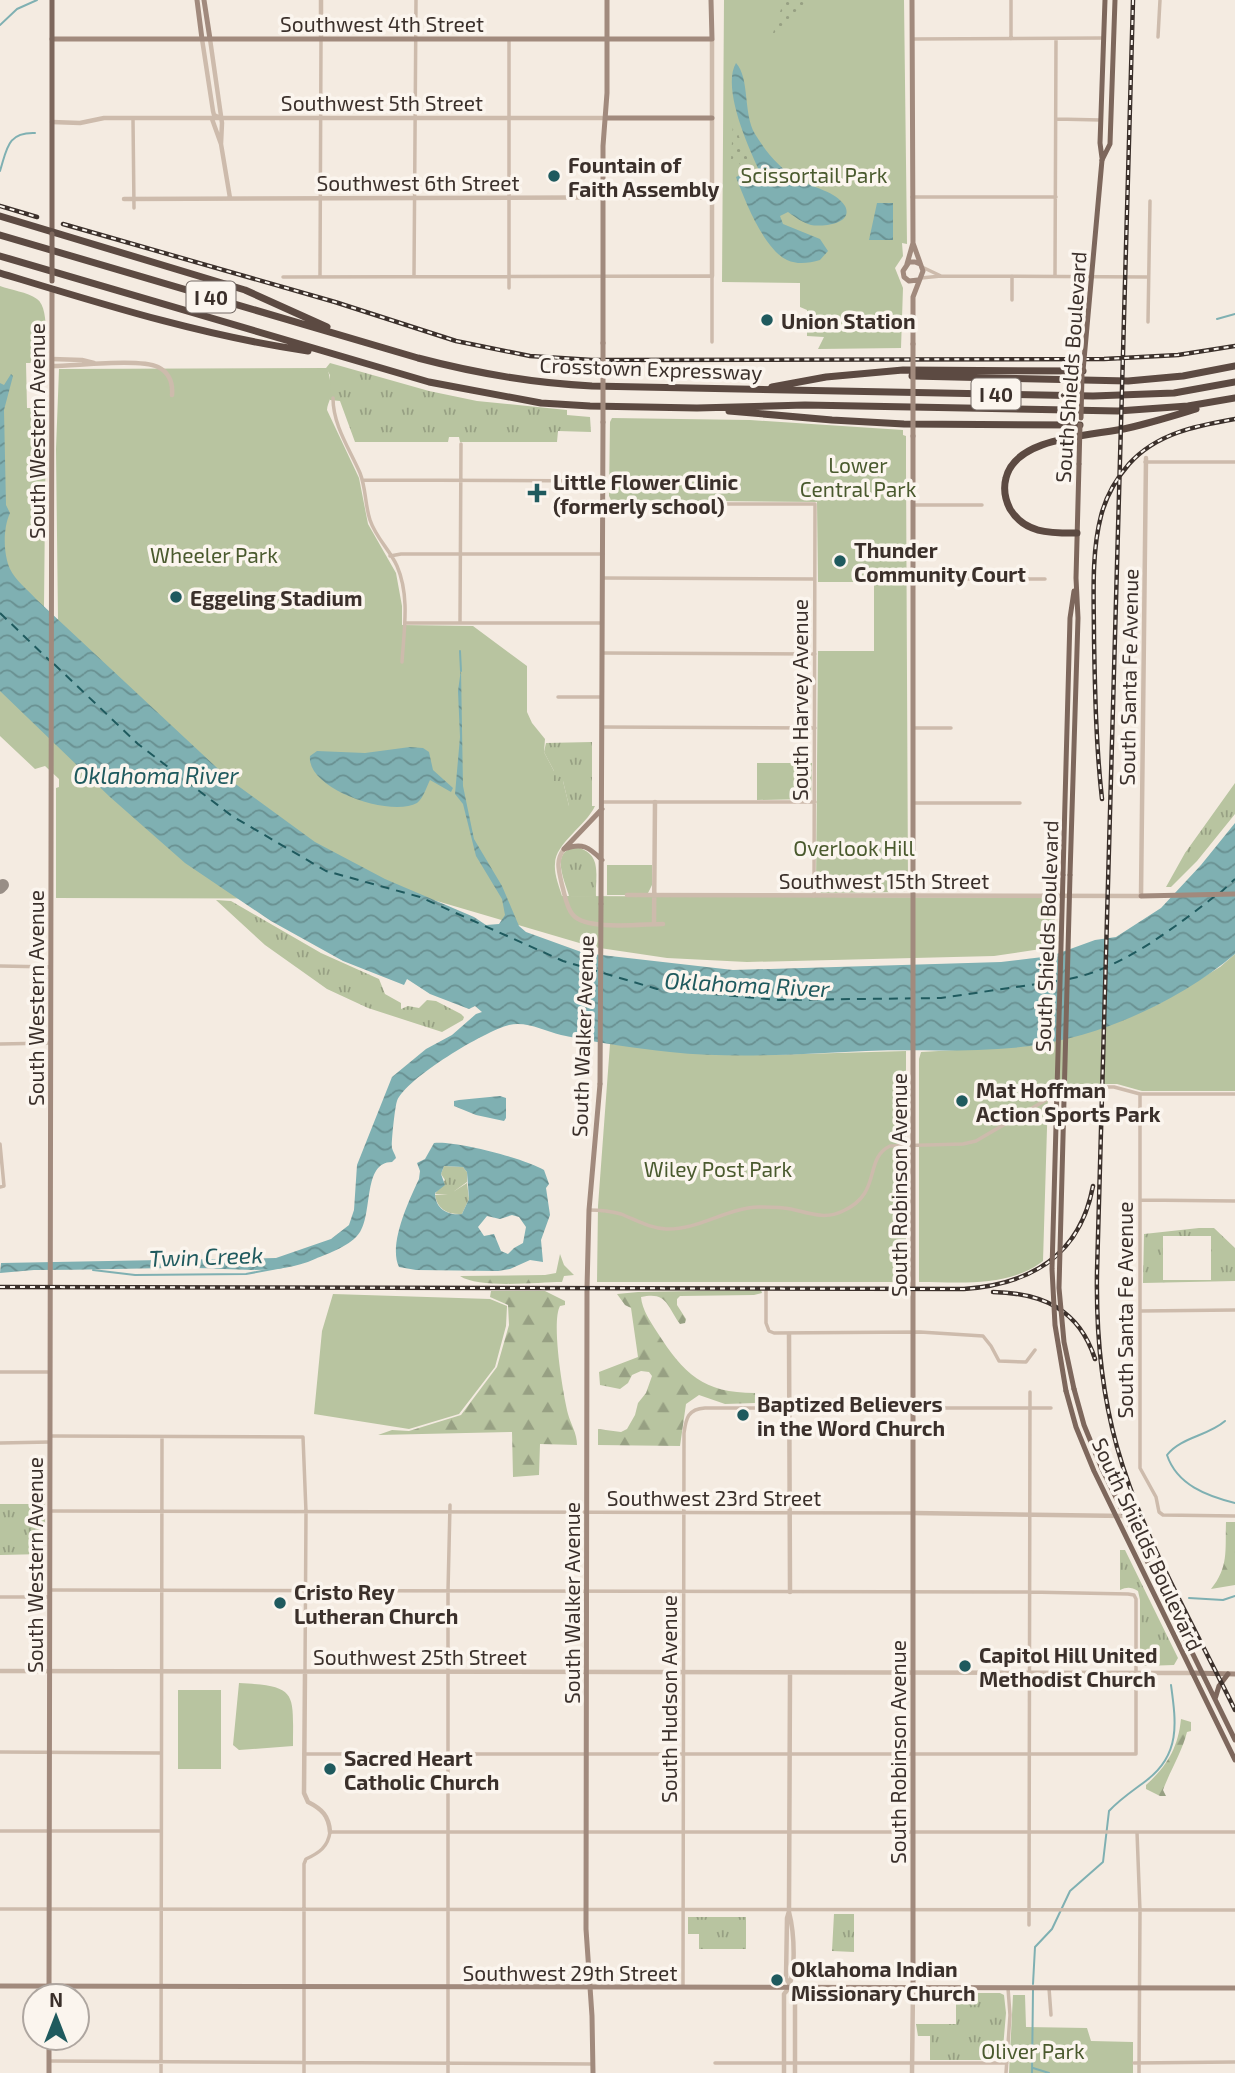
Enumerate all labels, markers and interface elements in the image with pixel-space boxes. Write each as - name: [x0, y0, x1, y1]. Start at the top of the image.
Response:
- street label: Southwest 4th Street: [280, 11, 484, 36]
- street label: Southwest 5th Street: [281, 90, 483, 115]
- place label: Fountain of Faith Assembly: [568, 152, 720, 202]
- park label: Scissortail Park: [740, 162, 888, 187]
- marker: Fountain of Faith Assembly: [546, 168, 562, 184]
- street label: Southwest 6th Street: [316, 170, 520, 195]
- street label: South Shields Boulevard: [1049, 250, 1091, 484]
- road number: I 40: [186, 282, 235, 312]
- place label: Union Station: [781, 308, 916, 333]
- marker: Union Station: [759, 312, 775, 328]
- street label: South Western Avenue: [24, 323, 49, 539]
- street label: Crosstown Expressway: [539, 352, 763, 384]
- road number: I 40: [972, 378, 1020, 410]
- park label: Lower Central Park: [800, 452, 917, 501]
- place label: Little Flower Clinic (formerly school): [553, 469, 739, 519]
- marker: Little Flower Clinic (formerly school): [527, 483, 547, 503]
- place label: Thunder Community Court: [854, 537, 1026, 587]
- park label: Wheeler Park: [150, 542, 278, 567]
- marker: Thunder Community Court: [832, 553, 848, 569]
- street label: South Santa Fe Avenue: [1114, 568, 1142, 786]
- place label: Eggeling Stadium: [190, 585, 362, 610]
- marker: Eggeling Stadium: [168, 589, 184, 605]
- street label: South Harvey Avenue: [787, 599, 812, 801]
- water label: Oklahoma River: [73, 761, 240, 789]
- street label: South Shields Boulevard: [1029, 820, 1063, 1052]
- park label: Overlook Hill: [793, 835, 916, 860]
- street label: Southwest 15th Street: [779, 868, 989, 893]
- street label: South Western Avenue: [23, 890, 48, 1106]
- street label: South Walker Avenue: [566, 935, 598, 1137]
- water label: Oklahoma River: [664, 966, 831, 1002]
- street label: South Robinson Avenue: [886, 1073, 911, 1297]
- place label: Mat Hoffman Action Sports Park: [976, 1077, 1161, 1126]
- marker: Mat Hoffman Action Sports Park: [954, 1093, 970, 1109]
- park label: Wiley Post Park: [644, 1156, 793, 1181]
- street label: South Santa Fe Avenue: [1112, 1201, 1137, 1419]
- water label: Twin Creek: [148, 1240, 264, 1272]
- place label: Baptized Believers in the Word Church: [757, 1391, 945, 1440]
- marker: Baptized Believers in the Word Church: [735, 1407, 751, 1423]
- street label: South Shields Boulevard: [1088, 1434, 1208, 1654]
- street label: South Western Avenue: [22, 1457, 47, 1673]
- street label: Southwest 23rd Street: [607, 1485, 821, 1510]
- street label: South Walker Avenue: [559, 1502, 584, 1704]
- place label: Cristo Rey Lutheran Church: [294, 1579, 458, 1628]
- marker: Cristo Rey Lutheran Church: [272, 1595, 288, 1611]
- street label: South Hudson Avenue: [656, 1595, 681, 1803]
- street label: South Robinson Avenue: [885, 1640, 910, 1864]
- place label: Capitol Hill United Methodist Church: [979, 1642, 1158, 1691]
- street label: Southwest 25th Street: [313, 1644, 527, 1669]
- marker: Capitol Hill United Methodist Church: [957, 1658, 973, 1674]
- place label: Sacred Heart Catholic Church: [344, 1745, 499, 1794]
- marker: Sacred Heart Catholic Church: [322, 1761, 338, 1777]
- place label: Oklahoma Indian Missionary Church: [791, 1956, 976, 2006]
- street label: Southwest 29th Street: [463, 1960, 677, 1985]
- marker: Oklahoma Indian Missionary Church: [769, 1972, 785, 1988]
- north arrow: [21, 1982, 91, 2052]
- text: N: [49, 1988, 63, 2011]
- park label: Oliver Park: [981, 2038, 1085, 2063]

